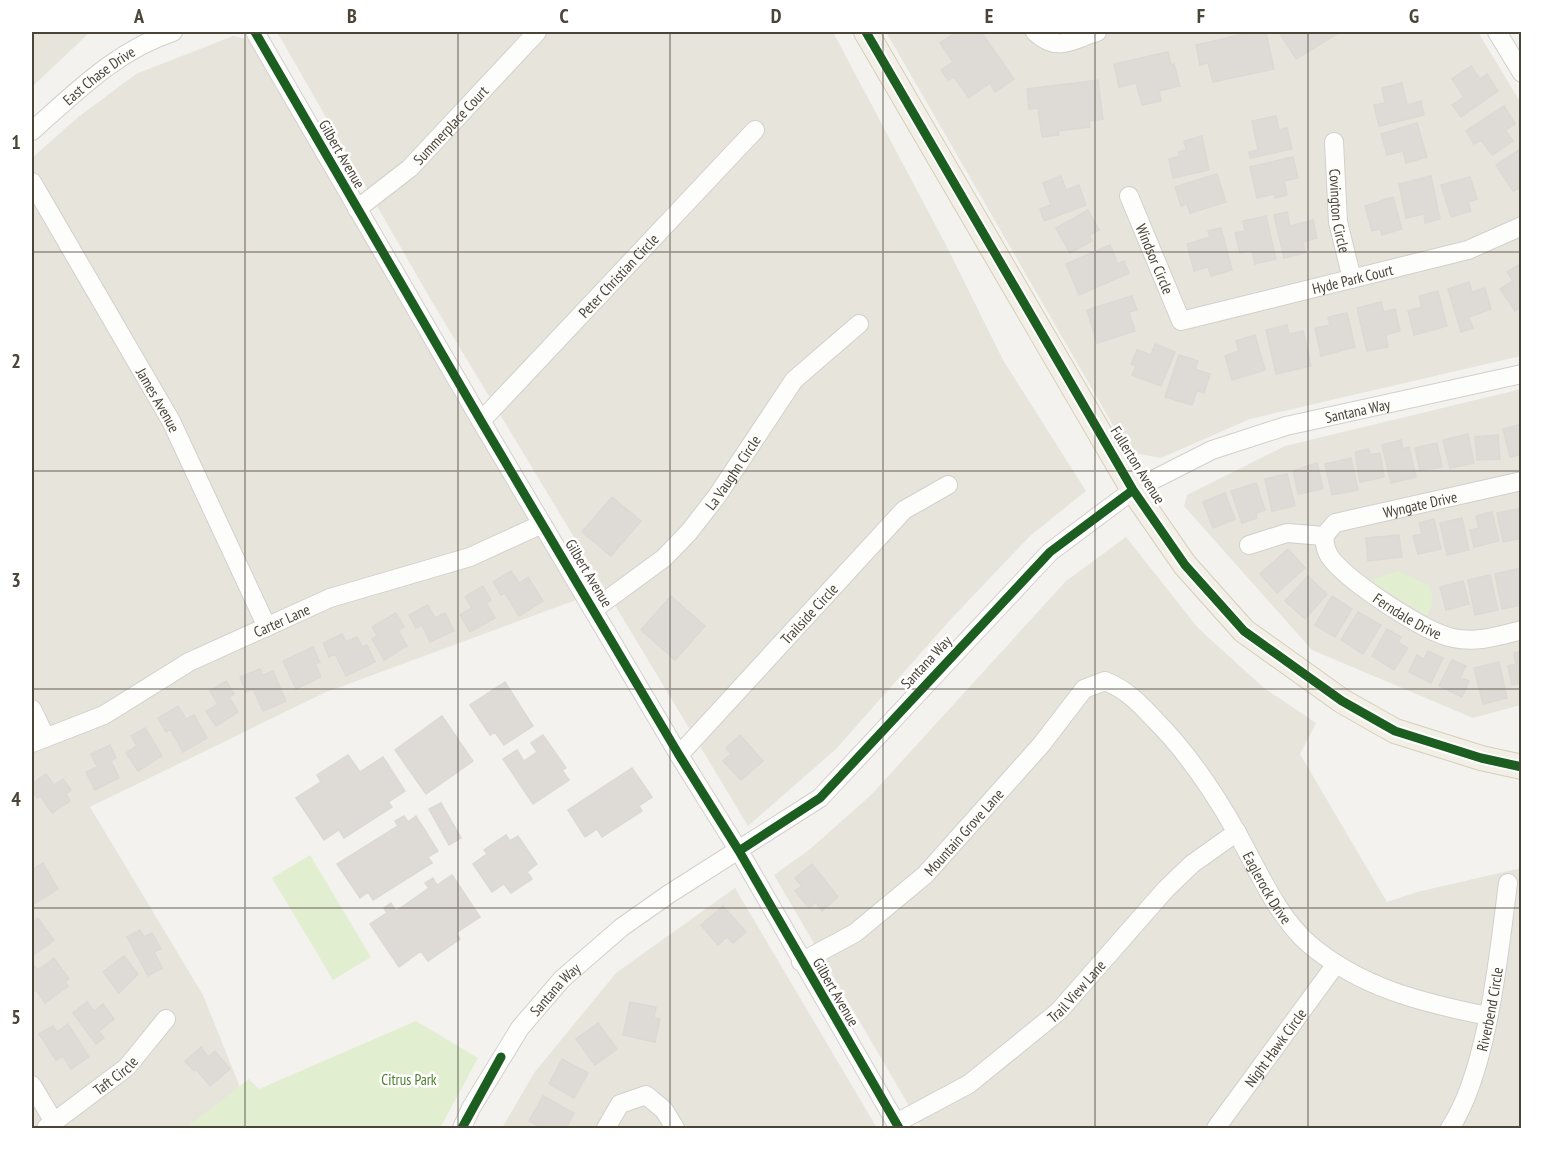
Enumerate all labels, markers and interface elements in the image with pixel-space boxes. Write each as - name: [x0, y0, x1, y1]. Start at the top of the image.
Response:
- text: A: [133, 3, 145, 29]
- text: B: [347, 3, 357, 29]
- text: C: [559, 3, 569, 29]
- text: D: [771, 3, 782, 29]
- text: E: [985, 3, 993, 29]
- text: F: [1197, 3, 1205, 29]
- text: G: [1409, 3, 1419, 29]
- street label: East Chase Drive: [58, 42, 138, 109]
- street label: Summerplace Court: [409, 81, 492, 168]
- street label: Gilbert Avenue: [315, 116, 369, 192]
- text: 1: [11, 129, 21, 155]
- street label: Covington Circle: [1326, 168, 1355, 255]
- street label: Windsor Circle: [1132, 221, 1178, 297]
- street label: Peter Christian Circle: [574, 229, 662, 321]
- street label: Hyde Park Court: [1310, 259, 1395, 298]
- text: 2: [11, 348, 21, 374]
- street label: James Avenue: [132, 363, 184, 435]
- street label: Santana Way: [1323, 394, 1392, 427]
- street label: Fullerton Avenue: [1107, 423, 1169, 507]
- street label: La Vaughn Circle: [701, 431, 764, 513]
- street label: Wyngate Drive: [1381, 486, 1459, 521]
- street label: Gilbert Avenue: [561, 535, 617, 611]
- text: 3: [11, 567, 21, 593]
- street label: Trailside Circle: [776, 579, 842, 648]
- street label: Ferndale Drive: [1370, 588, 1445, 643]
- street label: Carter Lane: [250, 599, 313, 641]
- street label: Santana Way: [897, 631, 956, 693]
- street label: Mountain Grove Lane: [920, 784, 1007, 879]
- text: 4: [11, 786, 21, 812]
- street label: Eaglerock Drive: [1239, 848, 1296, 927]
- street label: Gilbert Avenue: [809, 954, 863, 1030]
- street label: Trail View Lane: [1043, 956, 1109, 1026]
- street label: Santana Way: [525, 958, 584, 1020]
- street label: Riverbend Circle: [1472, 966, 1506, 1053]
- text: 5: [11, 1004, 21, 1030]
- street label: Night Hawk Circle: [1240, 1004, 1310, 1090]
- street label: Taft Circle: [89, 1052, 142, 1099]
- park label: Citrus Park: [381, 1070, 437, 1089]

